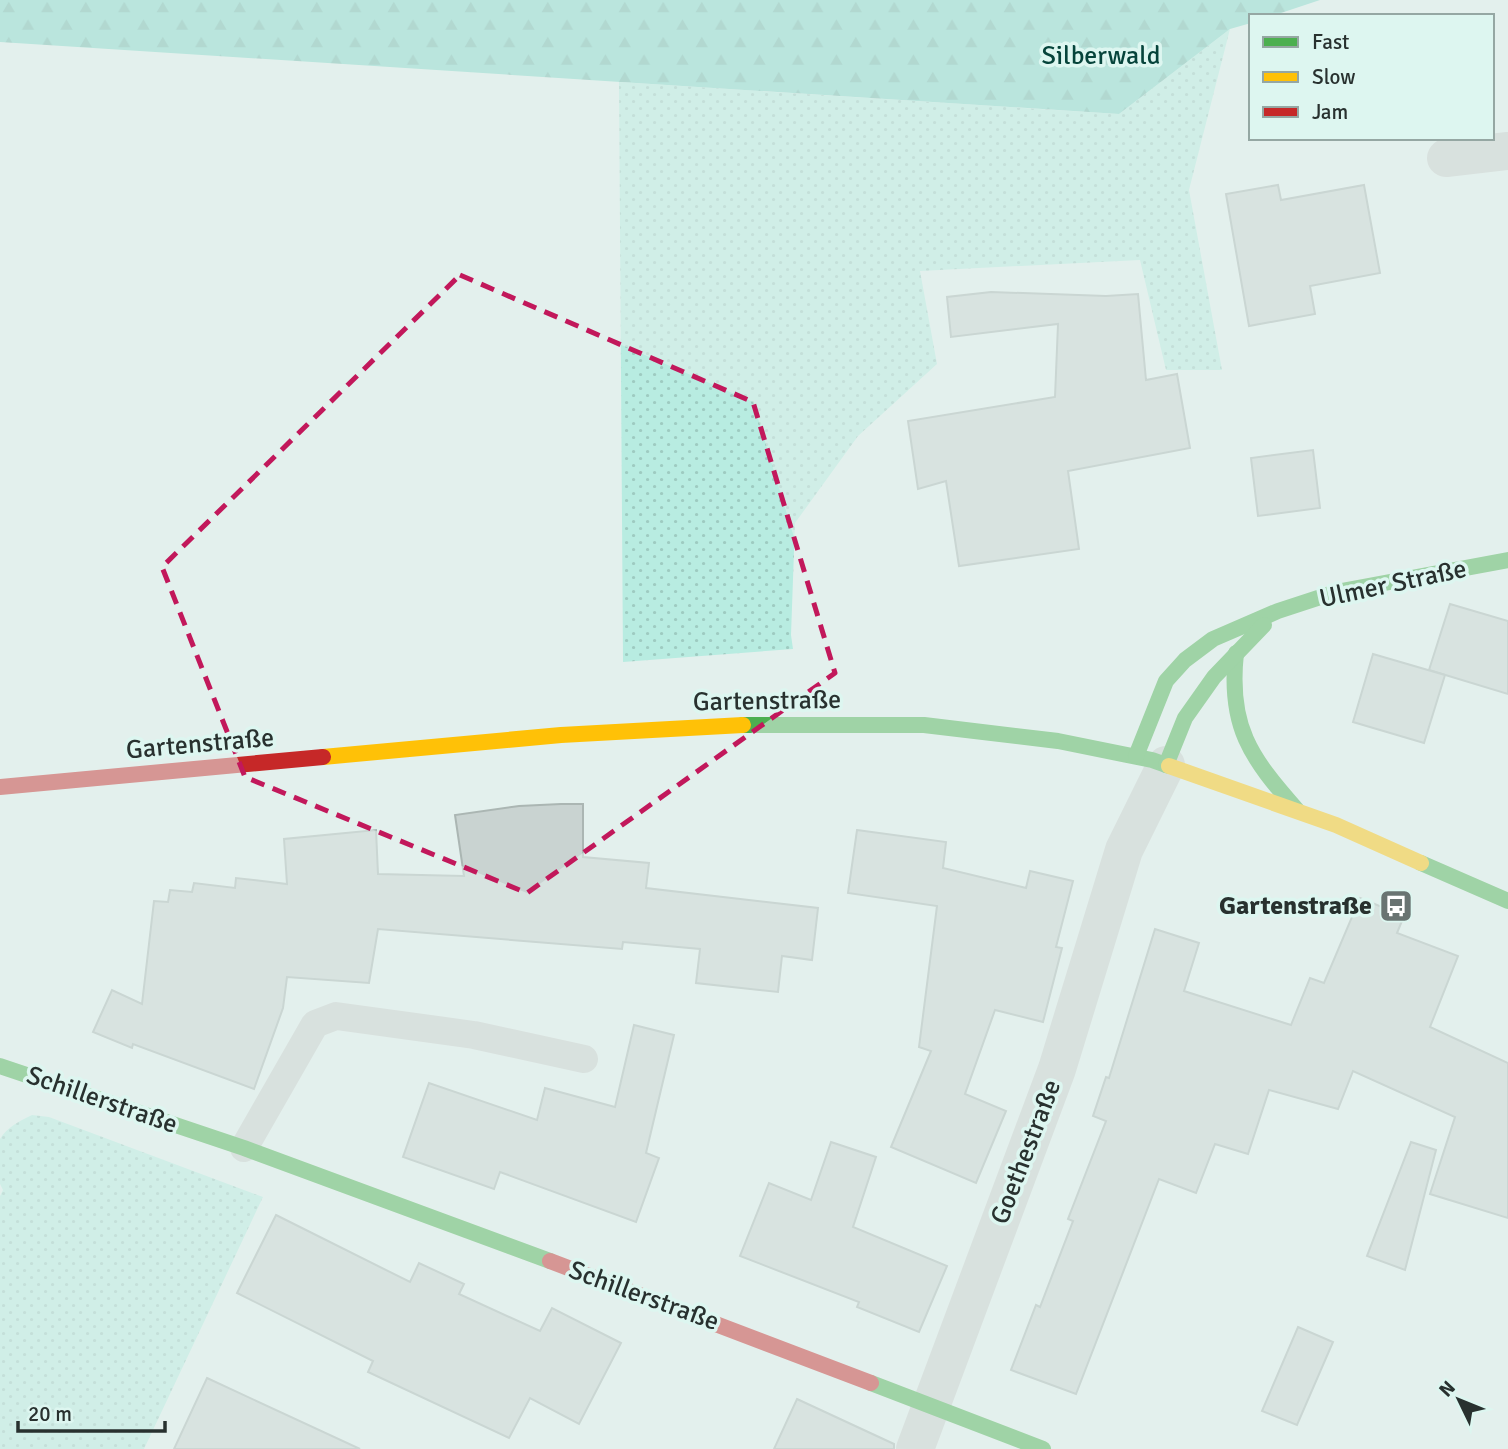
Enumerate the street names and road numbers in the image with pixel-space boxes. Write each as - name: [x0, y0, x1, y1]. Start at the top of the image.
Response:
- street label: Ulmer Straße: [1317, 553, 1469, 615]
- street label: Gartenstraße: [693, 684, 841, 718]
- street label: Gartenstraße: [125, 722, 275, 766]
- street label: Schillerstraße: [22, 1059, 182, 1141]
- street label: Goethestraße: [984, 1075, 1068, 1229]
- street label: Schillerstraße: [564, 1254, 724, 1338]

